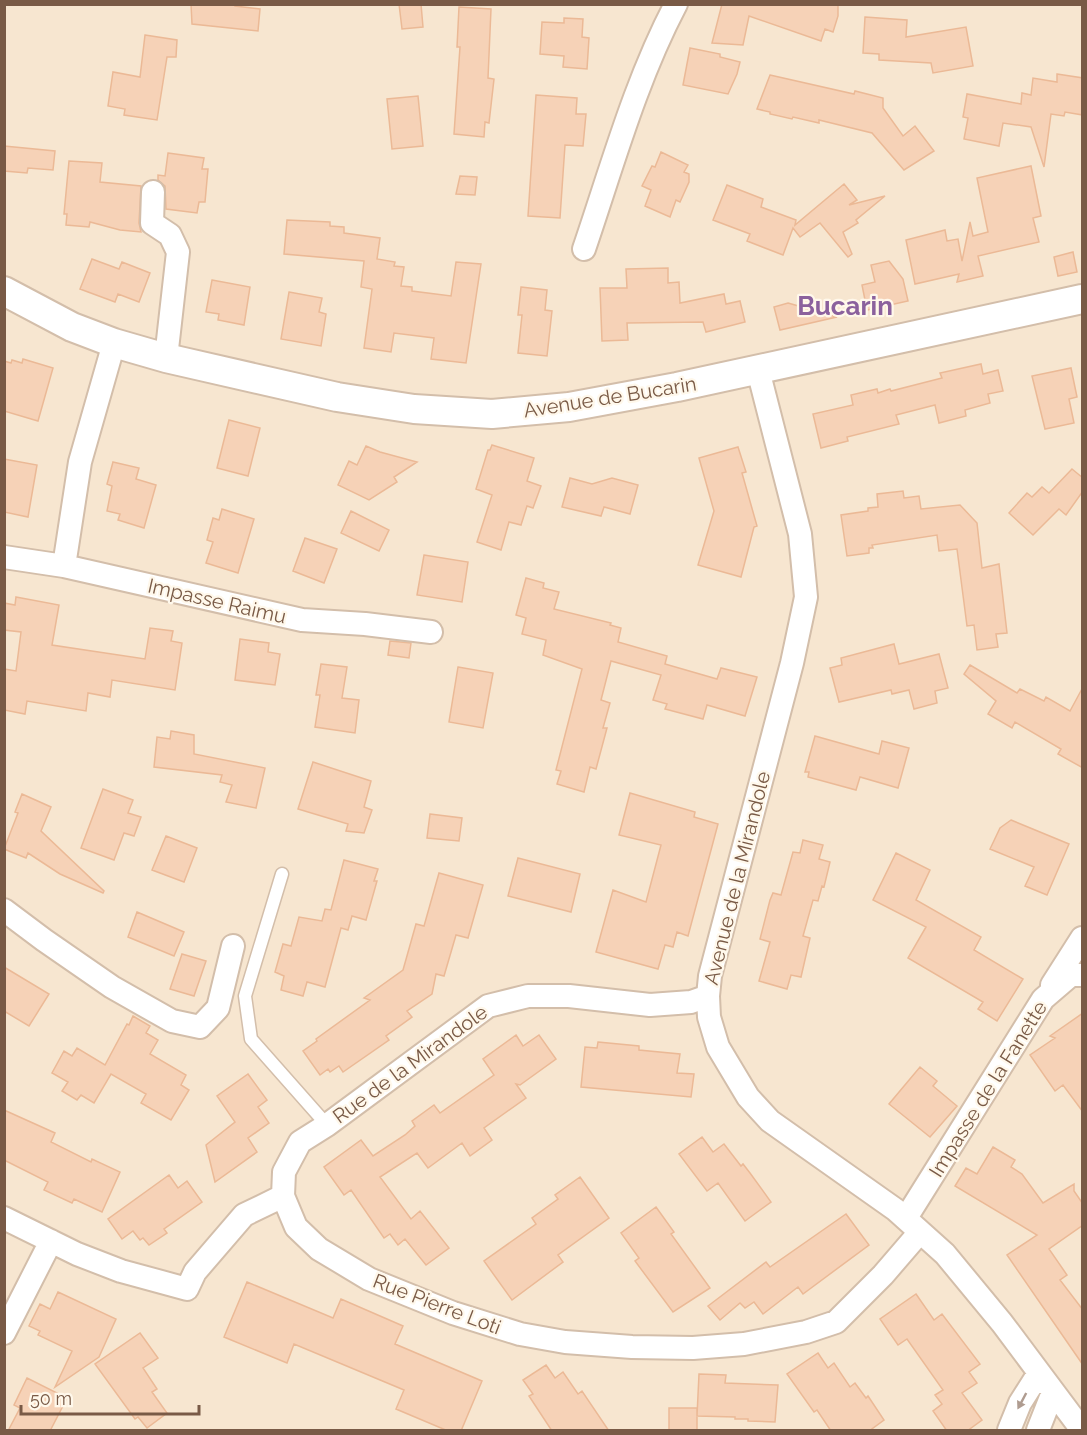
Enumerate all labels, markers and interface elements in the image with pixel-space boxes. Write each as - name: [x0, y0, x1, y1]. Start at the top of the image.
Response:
- district label: Bucarin: [797, 291, 893, 321]
- street label: Avenue de Bucarin: [522, 371, 698, 423]
- street label: Impasse Raimu: [146, 573, 288, 629]
- street label: Avenue de la Mirandole: [699, 769, 775, 987]
- street label: Impasse de la Fanette: [924, 996, 1052, 1181]
- street label: Rue de la Mirandole: [328, 1000, 492, 1128]
- street label: Rue Pierre Loti: [370, 1269, 504, 1339]
- scale bar: [21, 1378, 200, 1416]
- text: 50 m: [30, 1388, 72, 1409]
- one-way arrow: [1017, 1393, 1027, 1410]

